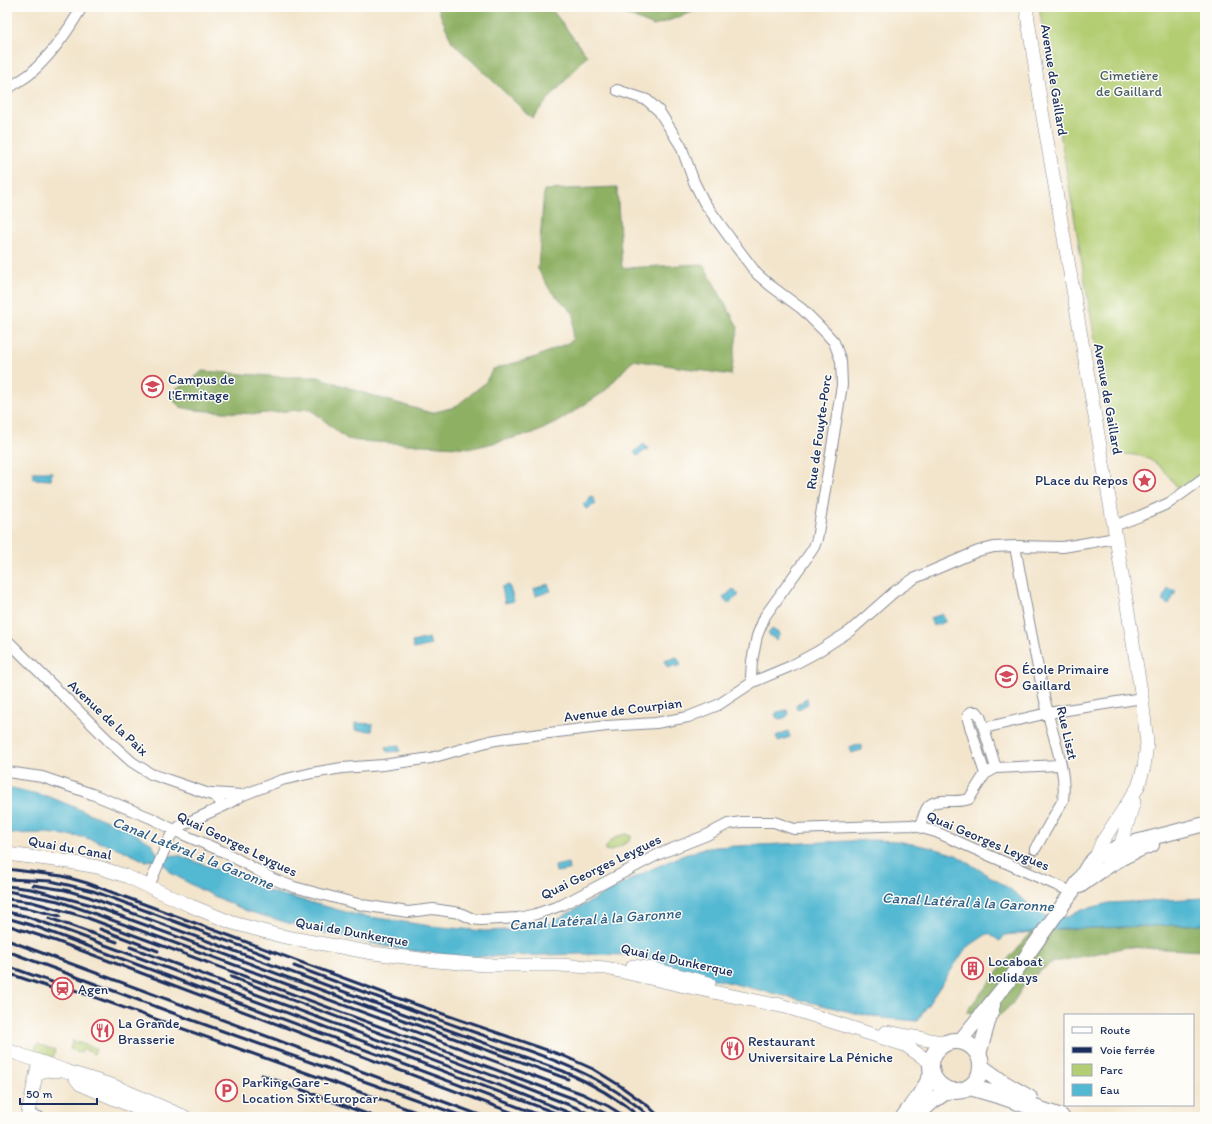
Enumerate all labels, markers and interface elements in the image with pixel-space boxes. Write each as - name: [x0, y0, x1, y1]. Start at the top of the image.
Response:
- street label: Avenue de Gaillard: [1037, 23, 1071, 137]
- park label: Cimetière de Gaillard: [1096, 67, 1162, 100]
- street label: Avenue de Gaillard: [1090, 342, 1126, 456]
- place label: Campus de l'Ermitage: [168, 371, 235, 404]
- street label: Rue de Fouyte-Porc: [803, 373, 835, 491]
- school or university icon: Campus de l'Ermitage: [140, 374, 166, 400]
- place icon: PLace du Repos: [1131, 467, 1157, 493]
- place label: PLace du Repos: [1035, 472, 1128, 489]
- place label: École Primaire Gaillard: [1022, 661, 1109, 694]
- school or university icon: École Primaire Gaillard: [993, 664, 1019, 690]
- street label: Avenue de la Paix: [64, 676, 152, 760]
- street label: Avenue de Courpian: [563, 694, 683, 726]
- street label: Rue Liszt: [1053, 705, 1081, 761]
- street label: Quai Georges Leygues: [174, 807, 300, 881]
- street label: Quai Georges Leygues: [924, 807, 1052, 875]
- water label: Canal Latéral à la Garonne: [110, 812, 277, 894]
- street label: Quai Georges Leygues: [538, 830, 664, 904]
- street label: Quai du Canal: [27, 832, 113, 864]
- water label: Canal Latéral à la Garonne: [882, 889, 1055, 916]
- water label: Canal Latéral à la Garonne: [509, 904, 682, 934]
- street label: Quai de Dunkerque: [294, 914, 410, 950]
- street label: Quai de Dunkerque: [619, 940, 735, 980]
- place label: Locaboat holidays: [988, 953, 1043, 986]
- building icon: Locaboat holidays: [959, 956, 985, 982]
- station icon: Agen: [50, 976, 76, 1002]
- place label: Agen: [78, 981, 109, 998]
- legend: [1064, 1014, 1194, 1106]
- place label: La Grande Brasserie: [118, 1015, 180, 1048]
- restaurant icon: La Grande Brasserie: [89, 1018, 115, 1044]
- text: Route: [1100, 1023, 1130, 1037]
- place label: Restaurant Universitaire La Péniche: [748, 1033, 893, 1066]
- restaurant icon: Restaurant Universitaire La Péniche: [719, 1036, 745, 1062]
- text: Voie ferrée: [1100, 1043, 1155, 1057]
- text: Parc: [1100, 1063, 1123, 1077]
- place label: Parking Gare - Location Sixt Europcar: [242, 1074, 378, 1107]
- parking icon: Parking Gare - Location Sixt Europcar: [213, 1077, 239, 1103]
- scale bar: [20, 1080, 97, 1106]
- text: Eau: [1100, 1083, 1120, 1097]
- text: 50 m: [26, 1087, 52, 1101]

